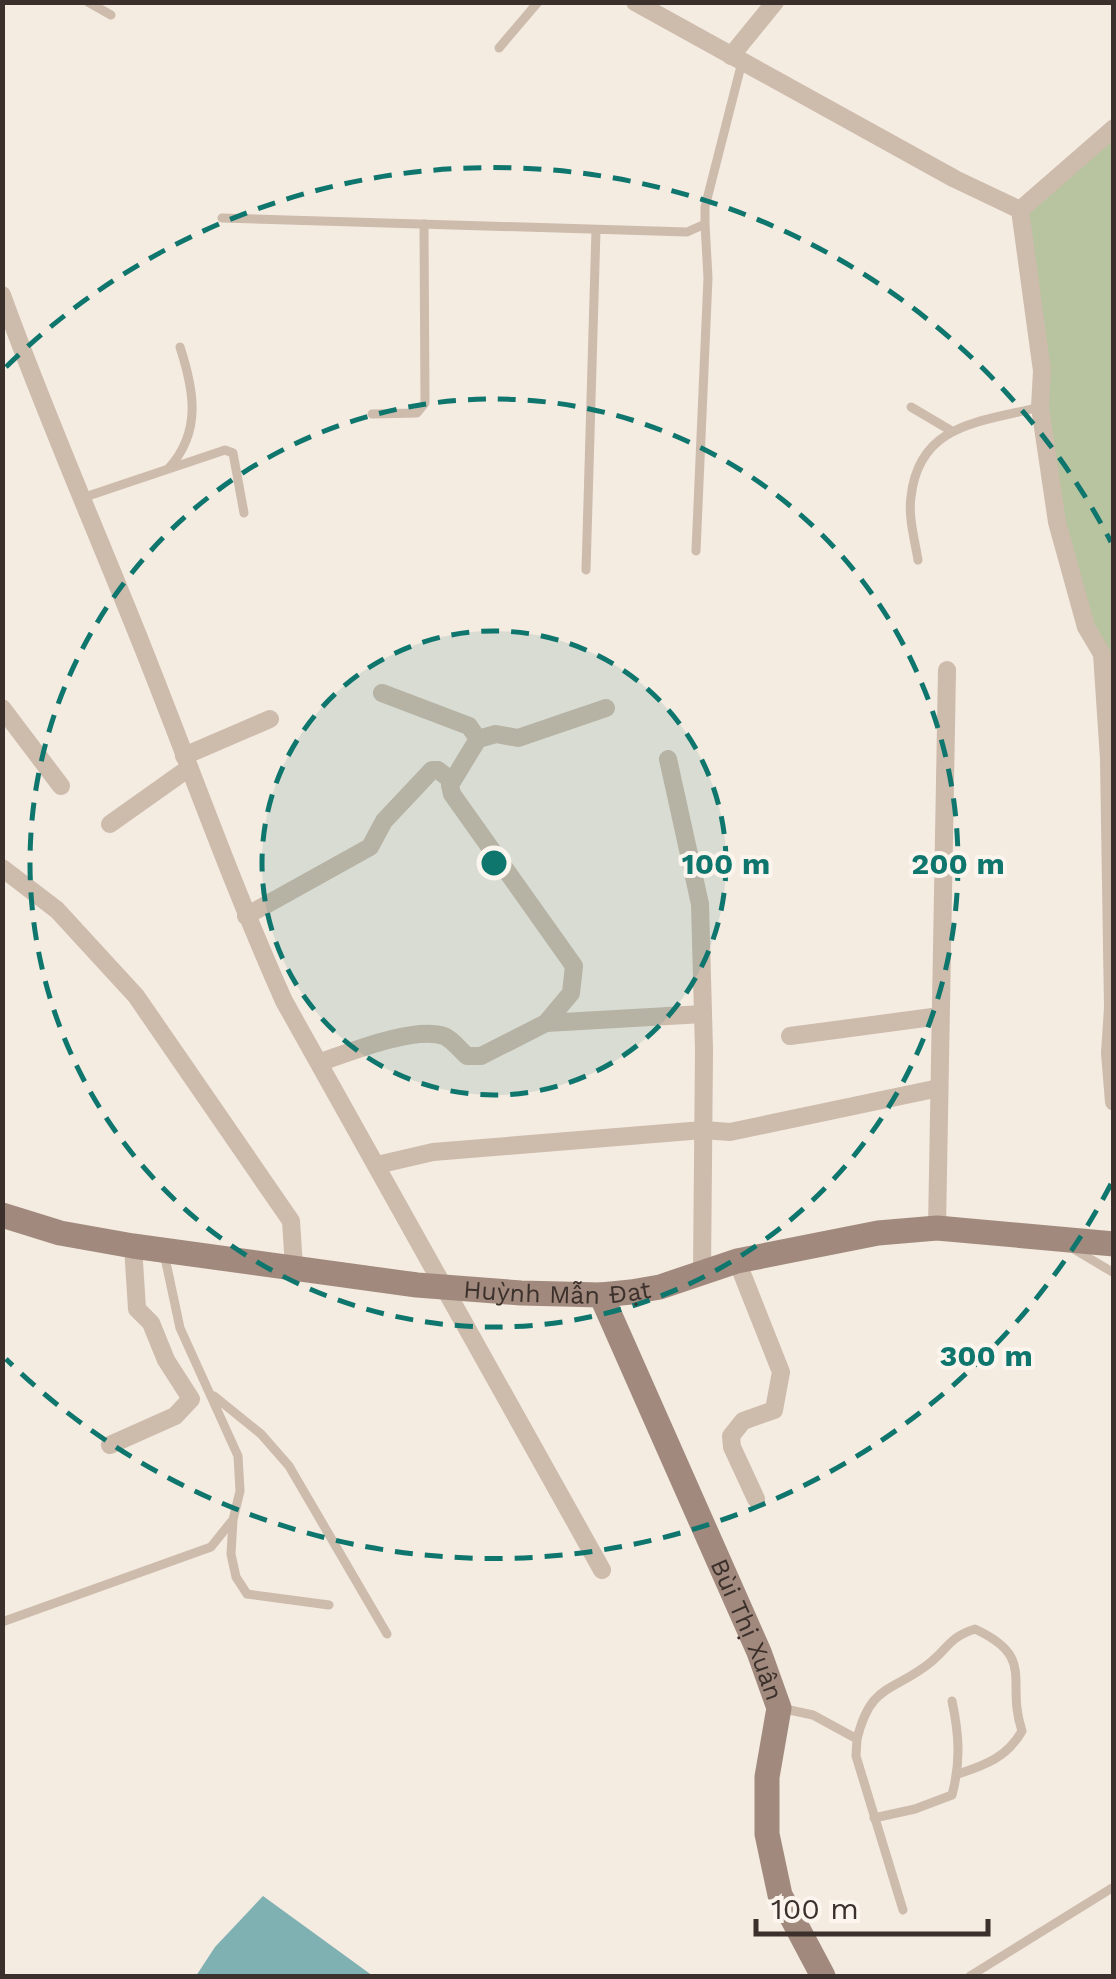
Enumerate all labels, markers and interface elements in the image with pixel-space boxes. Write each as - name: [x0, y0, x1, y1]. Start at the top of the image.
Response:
- centre of rings: [476, 845, 512, 881]
- text: 100 m: [682, 846, 770, 881]
- text: 200 m: [911, 846, 1005, 881]
- street label: Huỳnh Mẫn Đạt: [462, 1275, 654, 1310]
- text: 300 m: [939, 1338, 1033, 1373]
- street label: Bùi Thị Xuân: [704, 1554, 789, 1704]
- scale bar: [756, 1874, 988, 1936]
- text: 100 m: [771, 1891, 859, 1926]

